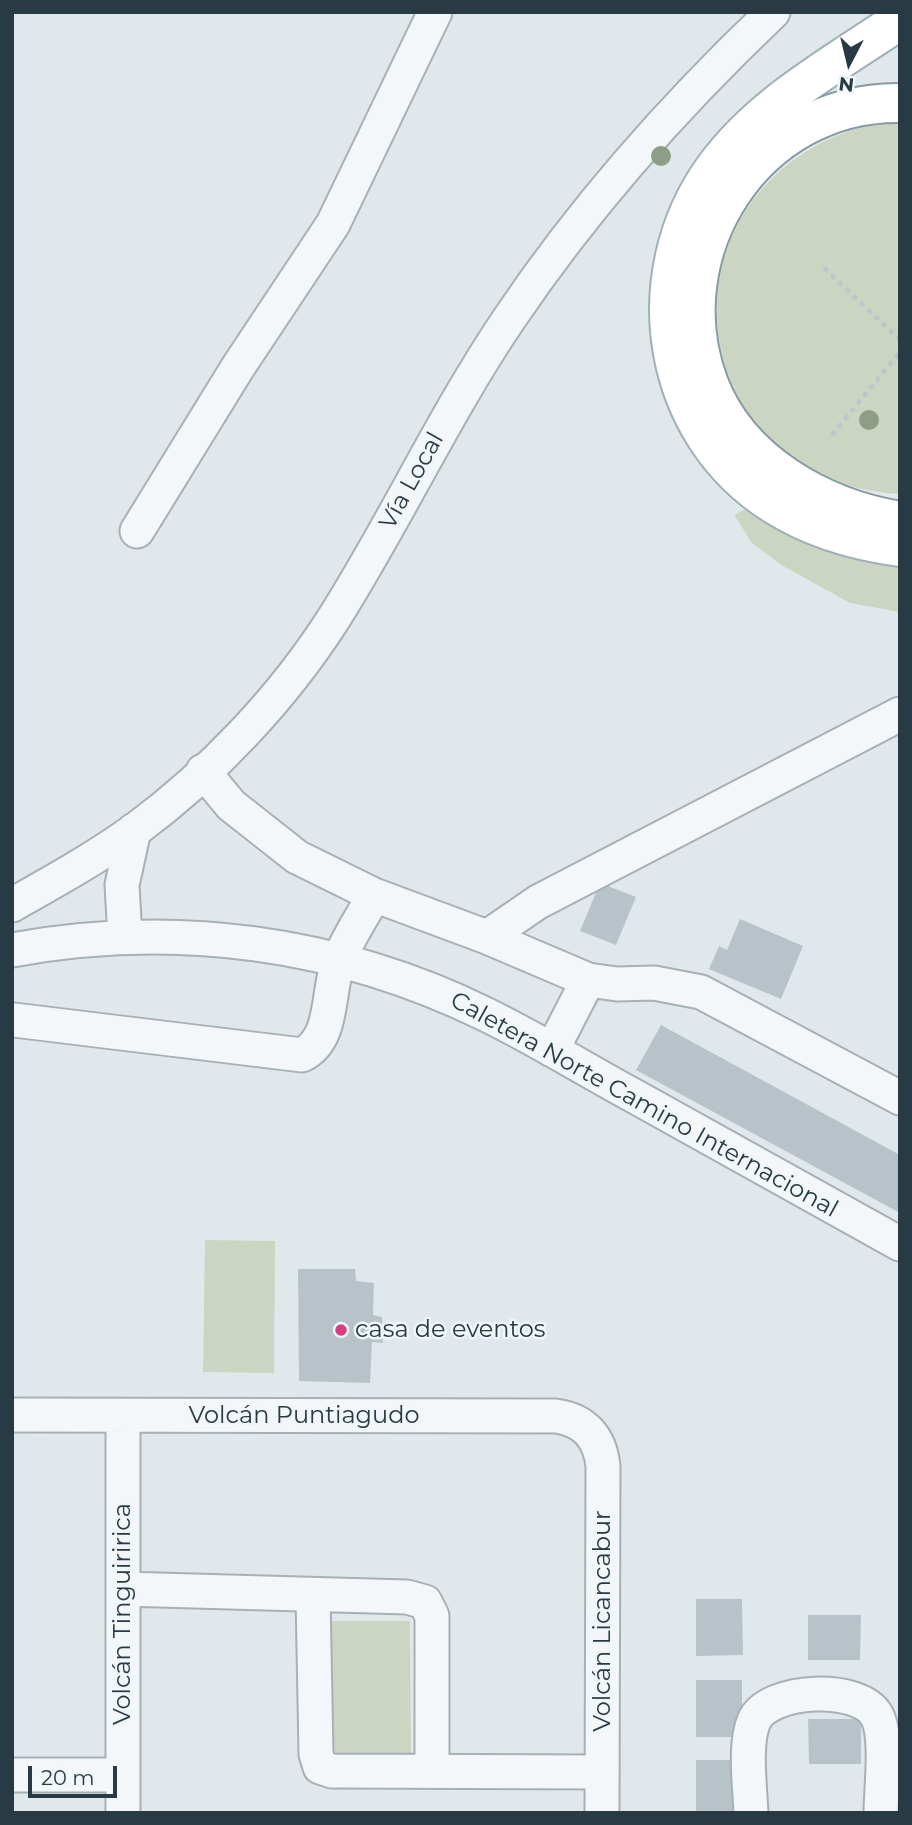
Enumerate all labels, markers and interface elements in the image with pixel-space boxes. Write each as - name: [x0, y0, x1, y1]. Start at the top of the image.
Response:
- north arrow: [814, 28, 884, 98]
- text: N: [837, 72, 855, 97]
- street label: Vía Local: [374, 428, 450, 534]
- street label: Caletera Norte Camino Internacional: [445, 986, 843, 1224]
- place label: casa de eventos: [355, 1316, 546, 1344]
- marker: casa de eventos: [333, 1322, 349, 1338]
- street label: Volcán Puntiagudo: [189, 1402, 419, 1430]
- street label: Volcán Tinguiririca: [109, 1503, 137, 1725]
- street label: Volcán Licancabur: [589, 1510, 617, 1732]
- scale bar: [32, 1752, 121, 1796]
- text: 20 m: [41, 1765, 95, 1790]

